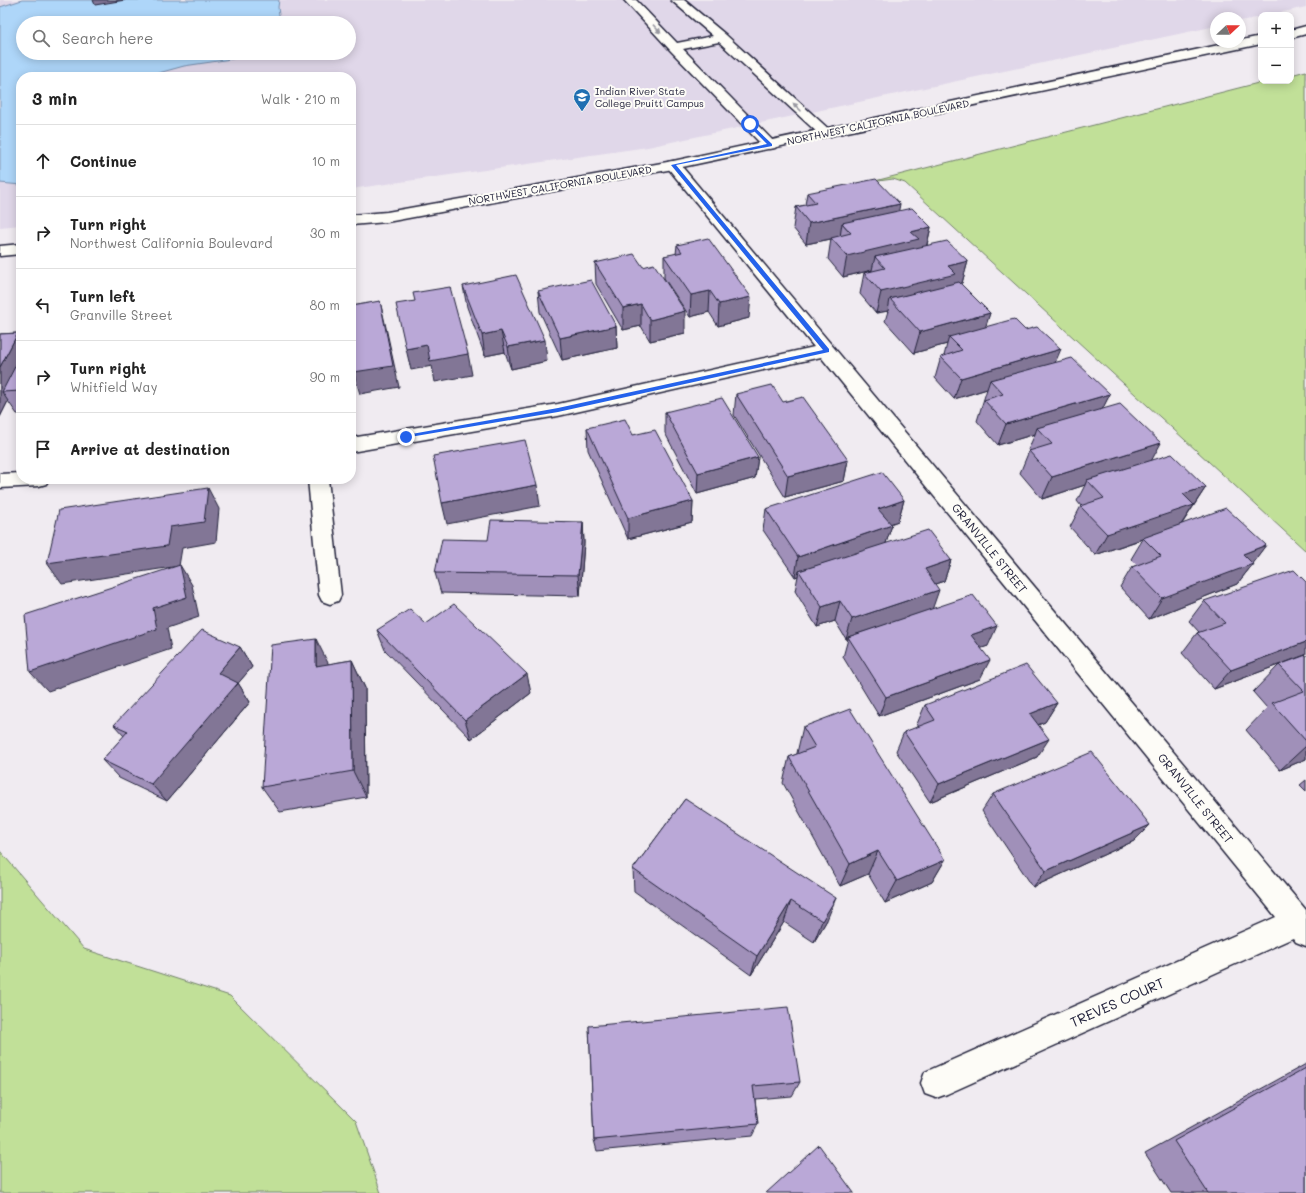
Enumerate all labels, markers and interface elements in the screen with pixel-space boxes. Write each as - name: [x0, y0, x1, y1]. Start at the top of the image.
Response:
- north arrow: [1210, 12, 1246, 48]
- map controls: [1258, 12, 1294, 84]
- button: +: [1258, 12, 1294, 48]
- search box: [16, 16, 356, 60]
- one-way arrow: [652, 24, 661, 33]
- icon: search: [30, 27, 52, 49]
- text: Search here: [62, 28, 153, 48]
- button: −: [1258, 48, 1294, 84]
- place label: Indian River State College Pruitt Campus: [595, 84, 704, 110]
- text: 3 min: [32, 87, 77, 109]
- school or university icon: Indian River State College Pruitt Campus: [572, 87, 592, 112]
- text: Walk · 210 m: [261, 90, 340, 107]
- street label: NORTHWEST CALIFORNIA BOULEVARD: [786, 96, 970, 148]
- one-way arrow: [792, 102, 802, 112]
- route start: [741, 115, 759, 133]
- icon: ahead: [32, 150, 54, 172]
- text: Continue: [70, 151, 137, 171]
- text: 10 m: [312, 152, 340, 169]
- street label: NORTHWEST CALIFORNIA BOULEVARD: [467, 162, 653, 208]
- text: Turn right: [70, 214, 147, 234]
- icon: right: [32, 222, 54, 244]
- text: 30 m: [310, 224, 340, 241]
- text: Northwest California Boulevard: [70, 234, 273, 251]
- text: Turn left: [70, 286, 135, 306]
- icon: left: [32, 294, 54, 316]
- text: 80 m: [310, 296, 340, 313]
- text: Granville Street: [70, 306, 172, 323]
- text: Turn right: [70, 358, 147, 378]
- icon: right: [32, 366, 54, 388]
- text: 90 m: [310, 368, 340, 385]
- text: Whitfield Way: [70, 378, 158, 395]
- route end: [397, 428, 415, 446]
- icon: arrive: [32, 438, 54, 460]
- text: Arrive at destination: [70, 439, 230, 459]
- street label: GRANVILLE STREET: [949, 500, 1032, 597]
- street label: GRANVILLE STREET: [1155, 750, 1238, 847]
- street label: TREVES COURT: [1067, 973, 1167, 1031]

